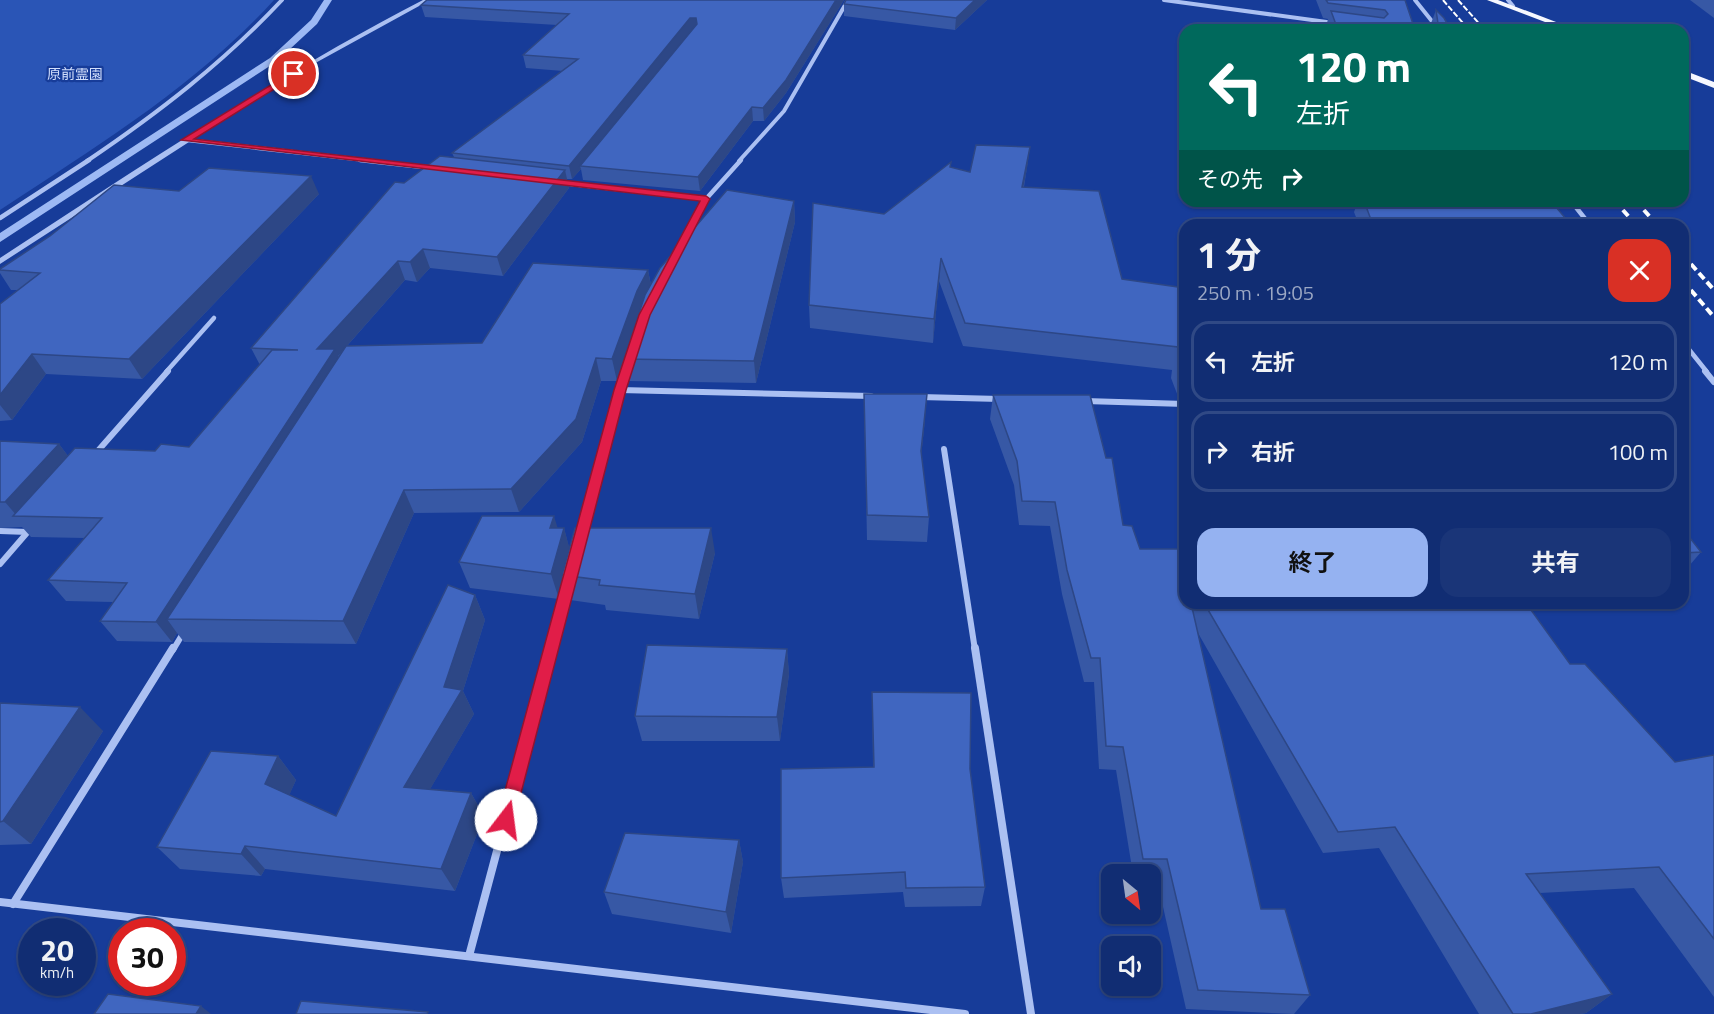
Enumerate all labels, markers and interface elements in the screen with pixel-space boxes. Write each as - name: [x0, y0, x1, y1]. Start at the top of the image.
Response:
- text: 120 m: [1296, 34, 1411, 98]
- pin: [268, 48, 319, 99]
- icon: left: [1197, 48, 1275, 126]
- icon: arrive: [277, 57, 310, 90]
- park label: 原前霊園: [47, 63, 103, 84]
- text: 左折: [1296, 92, 1350, 133]
- text: その先: [1197, 162, 1263, 196]
- icon: right: [1275, 162, 1308, 195]
- text: 1 分: [1197, 227, 1261, 282]
- button: close: [1608, 239, 1671, 302]
- text: 250 m · 19:05: [1197, 277, 1314, 308]
- icon: left: [1200, 345, 1233, 378]
- text: 左折: [1251, 345, 1295, 379]
- text: 120 m: [1608, 345, 1668, 379]
- icon: right: [1200, 435, 1233, 468]
- text: 右折: [1251, 435, 1295, 469]
- text: 100 m: [1608, 435, 1668, 469]
- button: 終了: [1197, 528, 1428, 597]
- button: 共有: [1440, 528, 1671, 597]
- position arrow: [474, 788, 538, 852]
- north arrow: [1101, 864, 1161, 924]
- map controls: [1101, 864, 1161, 996]
- speed limit sign: 30: [108, 918, 186, 996]
- text: 20: [40, 927, 74, 973]
- button: sound: [1101, 936, 1161, 996]
- text: km/h: [40, 961, 74, 984]

